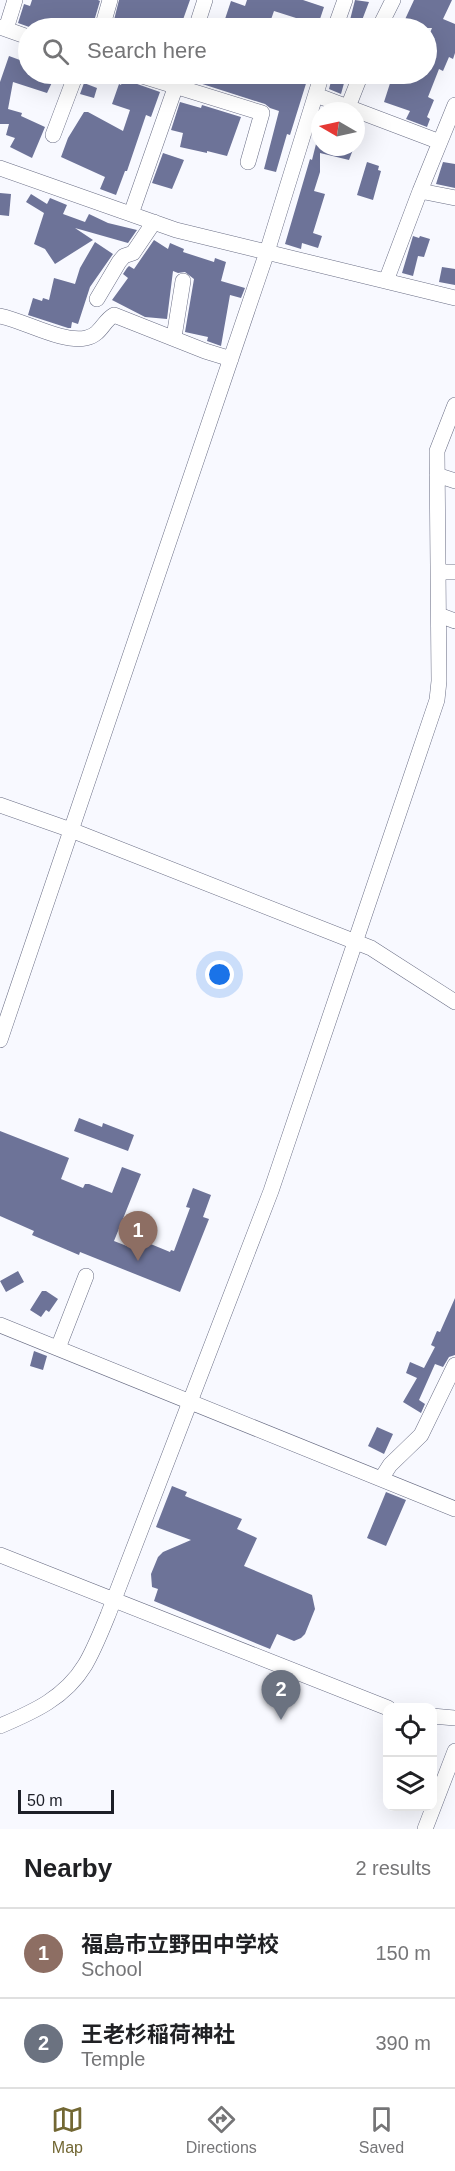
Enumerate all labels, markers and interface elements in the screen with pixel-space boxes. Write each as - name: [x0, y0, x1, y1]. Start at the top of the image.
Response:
- search box: [18, 18, 437, 84]
- icon: search: [39, 35, 72, 68]
- text: Search here: [87, 38, 207, 63]
- north arrow: [311, 102, 365, 156]
- your location: [205, 960, 234, 989]
- pin: 1: [118, 1212, 158, 1261]
- pin: 2: [262, 1670, 300, 1720]
- map controls: [383, 1703, 437, 1811]
- button: locate: [383, 1703, 437, 1757]
- button: layers: [383, 1757, 437, 1811]
- scale bar: [18, 1787, 114, 1814]
- text: 50 m: [27, 1792, 63, 1809]
- text: Nearby: [24, 1853, 112, 1883]
- text: 2 results: [355, 1857, 431, 1879]
- text: 福島市立野田中学校: [81, 1932, 279, 1957]
- text: 1: [38, 1942, 49, 1964]
- text: 150 m: [375, 1942, 431, 1964]
- text: School: [81, 1958, 142, 1980]
- text: 王老杉稲荷神社: [81, 2022, 235, 2047]
- text: 2: [38, 2032, 49, 2054]
- text: 390 m: [375, 2032, 431, 2054]
- text: Temple: [81, 2048, 145, 2070]
- tab: Map: [51, 2103, 84, 2157]
- tab: Directions: [186, 2103, 257, 2157]
- tab: Saved: [359, 2103, 404, 2157]

